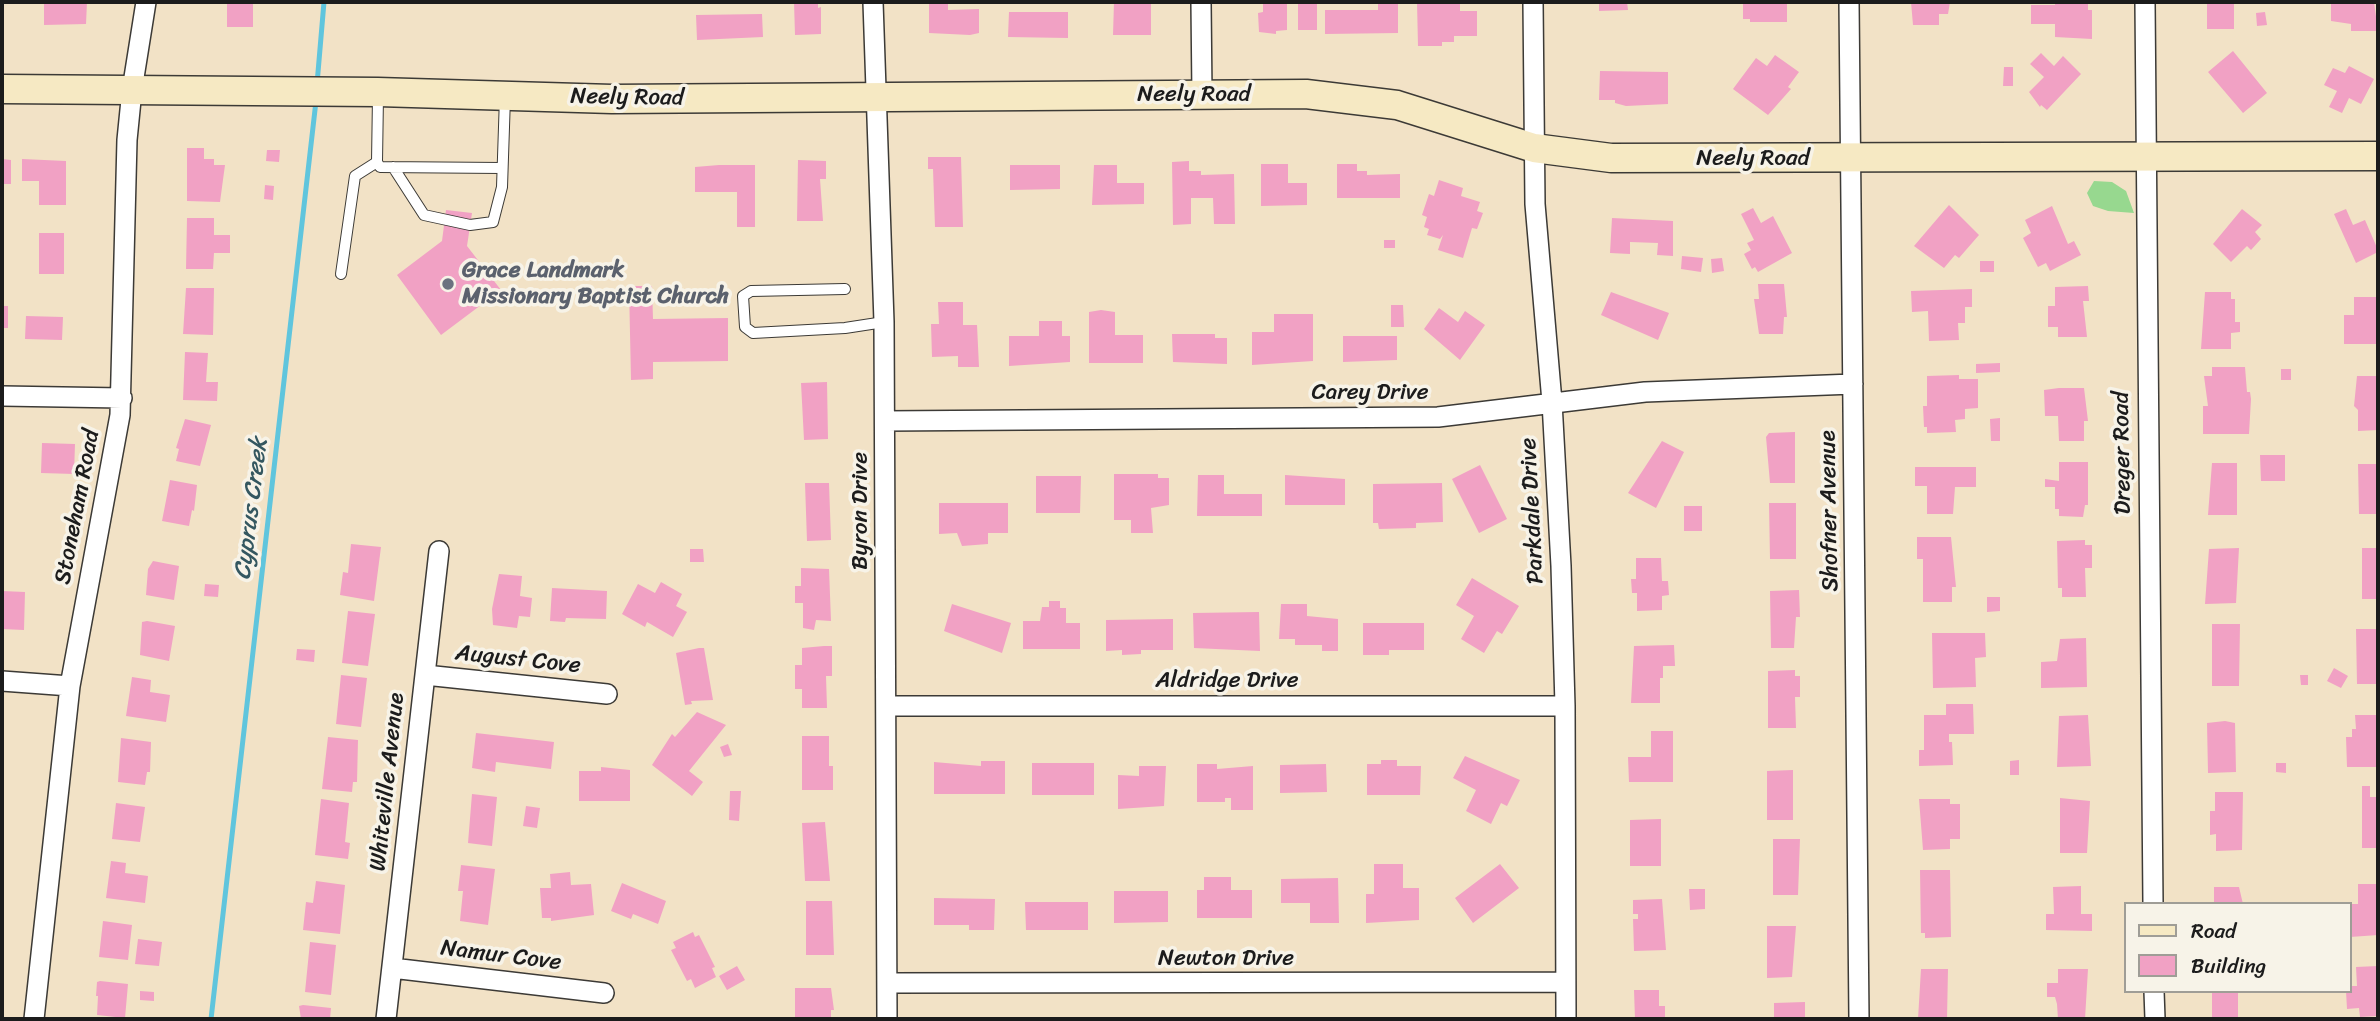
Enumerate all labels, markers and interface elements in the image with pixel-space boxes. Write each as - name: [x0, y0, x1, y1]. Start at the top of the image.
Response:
- street label: Neely Road: [1137, 81, 1251, 109]
- street label: Neely Road: [570, 83, 684, 113]
- street label: Neely Road: [1696, 145, 1810, 173]
- place label: Grace Landmark Missionary Baptist Church: [462, 257, 729, 311]
- marker: Grace Landmark Missionary Baptist Church: [440, 276, 456, 292]
- street label: Carey Drive: [1311, 379, 1429, 407]
- street label: Dreger Road: [2108, 391, 2138, 515]
- street label: Stoneham Road: [49, 427, 107, 587]
- street label: Shofner Avenue: [1815, 430, 1845, 592]
- water label: Cyprus Creek: [229, 437, 275, 581]
- street label: Parkdale Drive: [1515, 437, 1551, 585]
- street label: Byron Drive: [847, 452, 875, 570]
- street label: August Cove: [454, 640, 582, 680]
- street label: Aldridge Drive: [1155, 667, 1299, 695]
- street label: Whiteville Avenue: [365, 691, 411, 873]
- legend: [2124, 902, 2352, 993]
- text: Road: [2191, 912, 2236, 950]
- street label: Namur Cove: [439, 935, 563, 977]
- street label: Newton Drive: [1158, 945, 1294, 973]
- text: Building: [2191, 947, 2266, 985]

